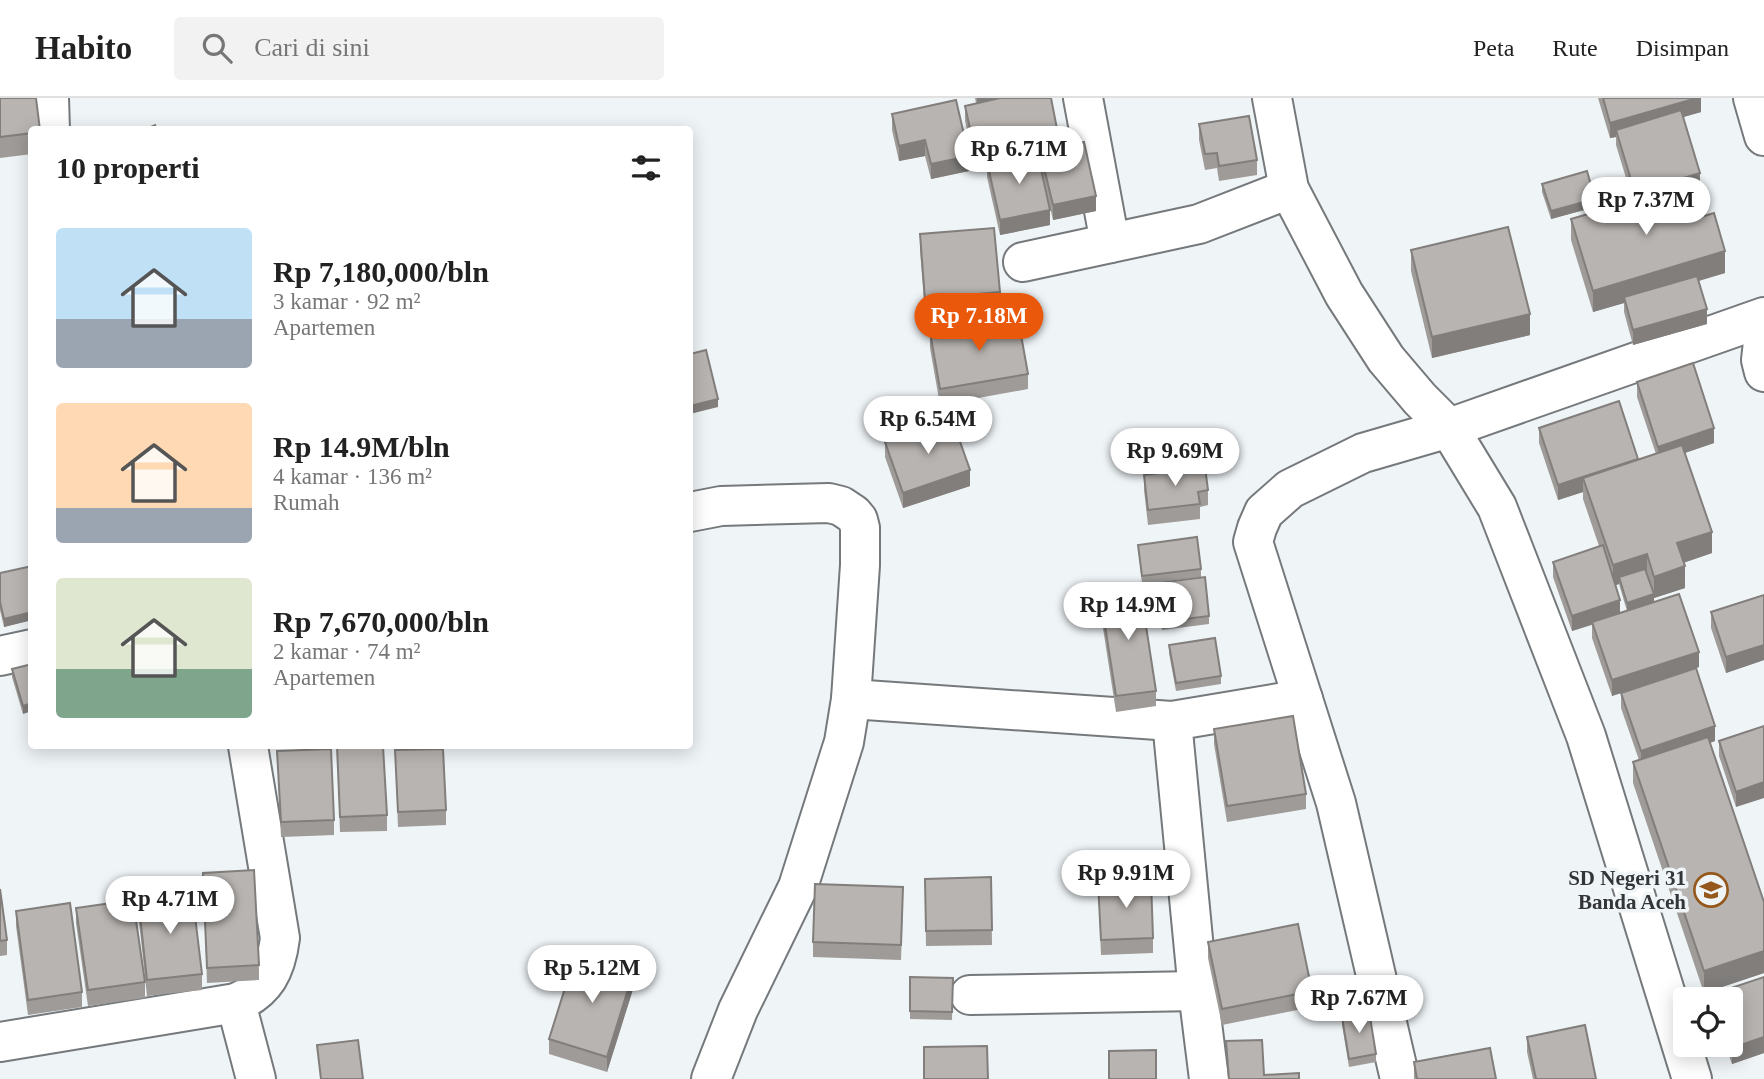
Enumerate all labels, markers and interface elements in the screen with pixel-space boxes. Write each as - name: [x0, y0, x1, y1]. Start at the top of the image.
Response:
- search box: [174, 17, 664, 80]
- icon: search: [198, 29, 236, 67]
- text: Habito: [35, 30, 132, 66]
- text: Cari di sini: [254, 33, 370, 62]
- text: Peta: [1473, 35, 1514, 61]
- text: Rute: [1552, 35, 1598, 61]
- text: Disimpan: [1636, 35, 1729, 61]
- pin: Rp 6.71M: [947, 126, 1091, 186]
- text: Rp 6.71M: [970, 136, 1068, 161]
- icon: filters: [627, 149, 665, 187]
- text: 10 properti: [56, 151, 200, 184]
- pin: Rp 7.37M: [1574, 178, 1718, 237]
- text: Rp 7.37M: [1597, 187, 1695, 212]
- text: Rp 7,180,000/bln: [273, 255, 489, 288]
- icon: home: [112, 256, 196, 340]
- text: 3 kamar · 92 m²: [273, 289, 420, 314]
- pin: Rp 7.18M: [907, 294, 1051, 353]
- text: Rp 7.18M: [930, 303, 1028, 328]
- text: Apartemen: [273, 315, 375, 340]
- pin: Rp 6.54M: [856, 396, 1000, 456]
- text: Rp 6.54M: [879, 406, 977, 431]
- pin: Rp 9.69M: [1103, 428, 1247, 488]
- text: Rp 14.9M/bln: [273, 430, 450, 463]
- icon: home: [112, 431, 196, 515]
- text: Rp 9.69M: [1126, 438, 1224, 463]
- text: 4 kamar · 136 m²: [273, 464, 432, 489]
- text: Rumah: [273, 490, 339, 515]
- pin: Rp 14.9M: [1056, 582, 1200, 642]
- text: Rp 14.9M: [1079, 592, 1177, 617]
- text: Rp 7,670,000/bln: [273, 605, 489, 638]
- icon: home: [112, 606, 196, 690]
- text: 2 kamar · 74 m²: [273, 639, 420, 664]
- text: Apartemen: [273, 665, 375, 690]
- pin: Rp 9.91M: [1054, 850, 1198, 910]
- text: Rp 9.91M: [1077, 860, 1175, 885]
- place label: SD Negeri 31 Banda Aceh: [1568, 866, 1686, 914]
- school or university icon: SD Negeri 31 Banda Aceh: [1692, 871, 1730, 909]
- pin: Rp 4.71M: [98, 876, 242, 936]
- text: Rp 4.71M: [121, 886, 219, 911]
- pin: Rp 5.12M: [520, 946, 664, 1005]
- text: Rp 5.12M: [543, 955, 641, 980]
- pin: Rp 7.67M: [1287, 976, 1431, 1035]
- text: Rp 7.67M: [1310, 985, 1408, 1010]
- map controls: [1673, 987, 1743, 1057]
- button: locate: [1673, 987, 1743, 1057]

